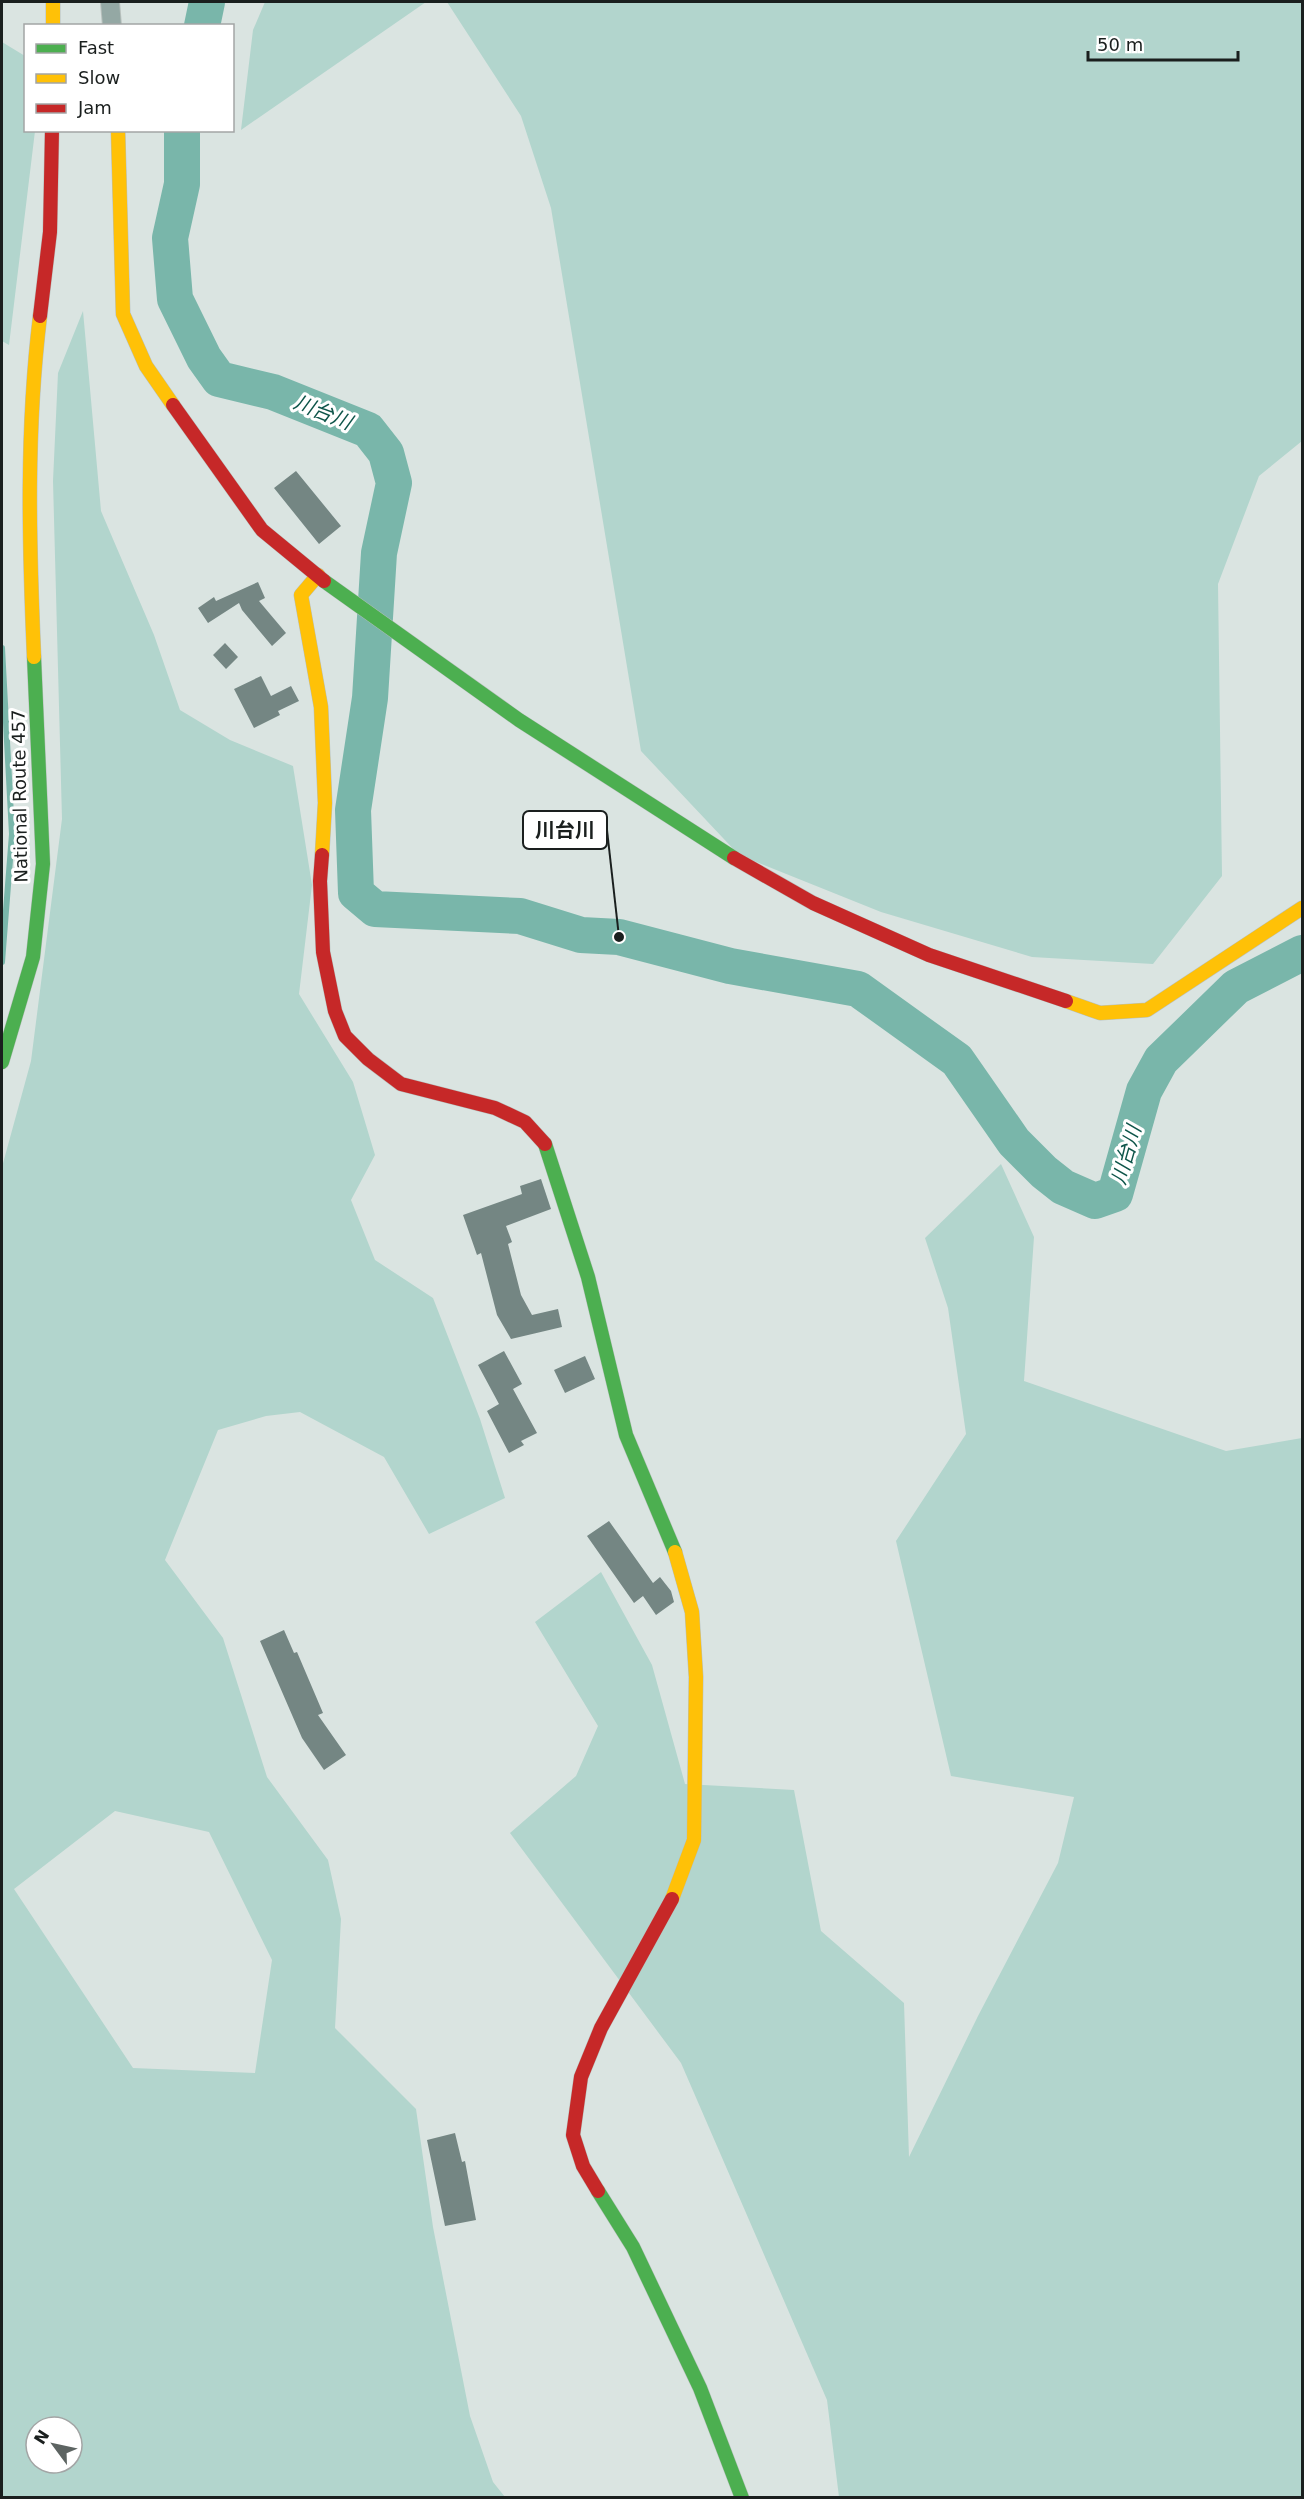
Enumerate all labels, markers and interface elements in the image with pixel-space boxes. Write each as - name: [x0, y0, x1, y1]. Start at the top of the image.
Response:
- legend: [24, 24, 234, 132]
- scale bar: [1088, 24, 1238, 62]
- text: 50 m: [1097, 34, 1143, 55]
- text: Fast: [78, 37, 114, 58]
- text: Slow: [78, 67, 120, 88]
- text: Jam: [77, 97, 112, 118]
- water label: 川台川: [291, 390, 357, 435]
- street label: National Route 457: [7, 709, 32, 883]
- callout: 川台川: [523, 811, 607, 849]
- text: 川台川: [535, 818, 595, 842]
- water label: 川台川: [1106, 1121, 1146, 1187]
- north arrow: [24, 2415, 84, 2475]
- text: N: [30, 2426, 53, 2448]

